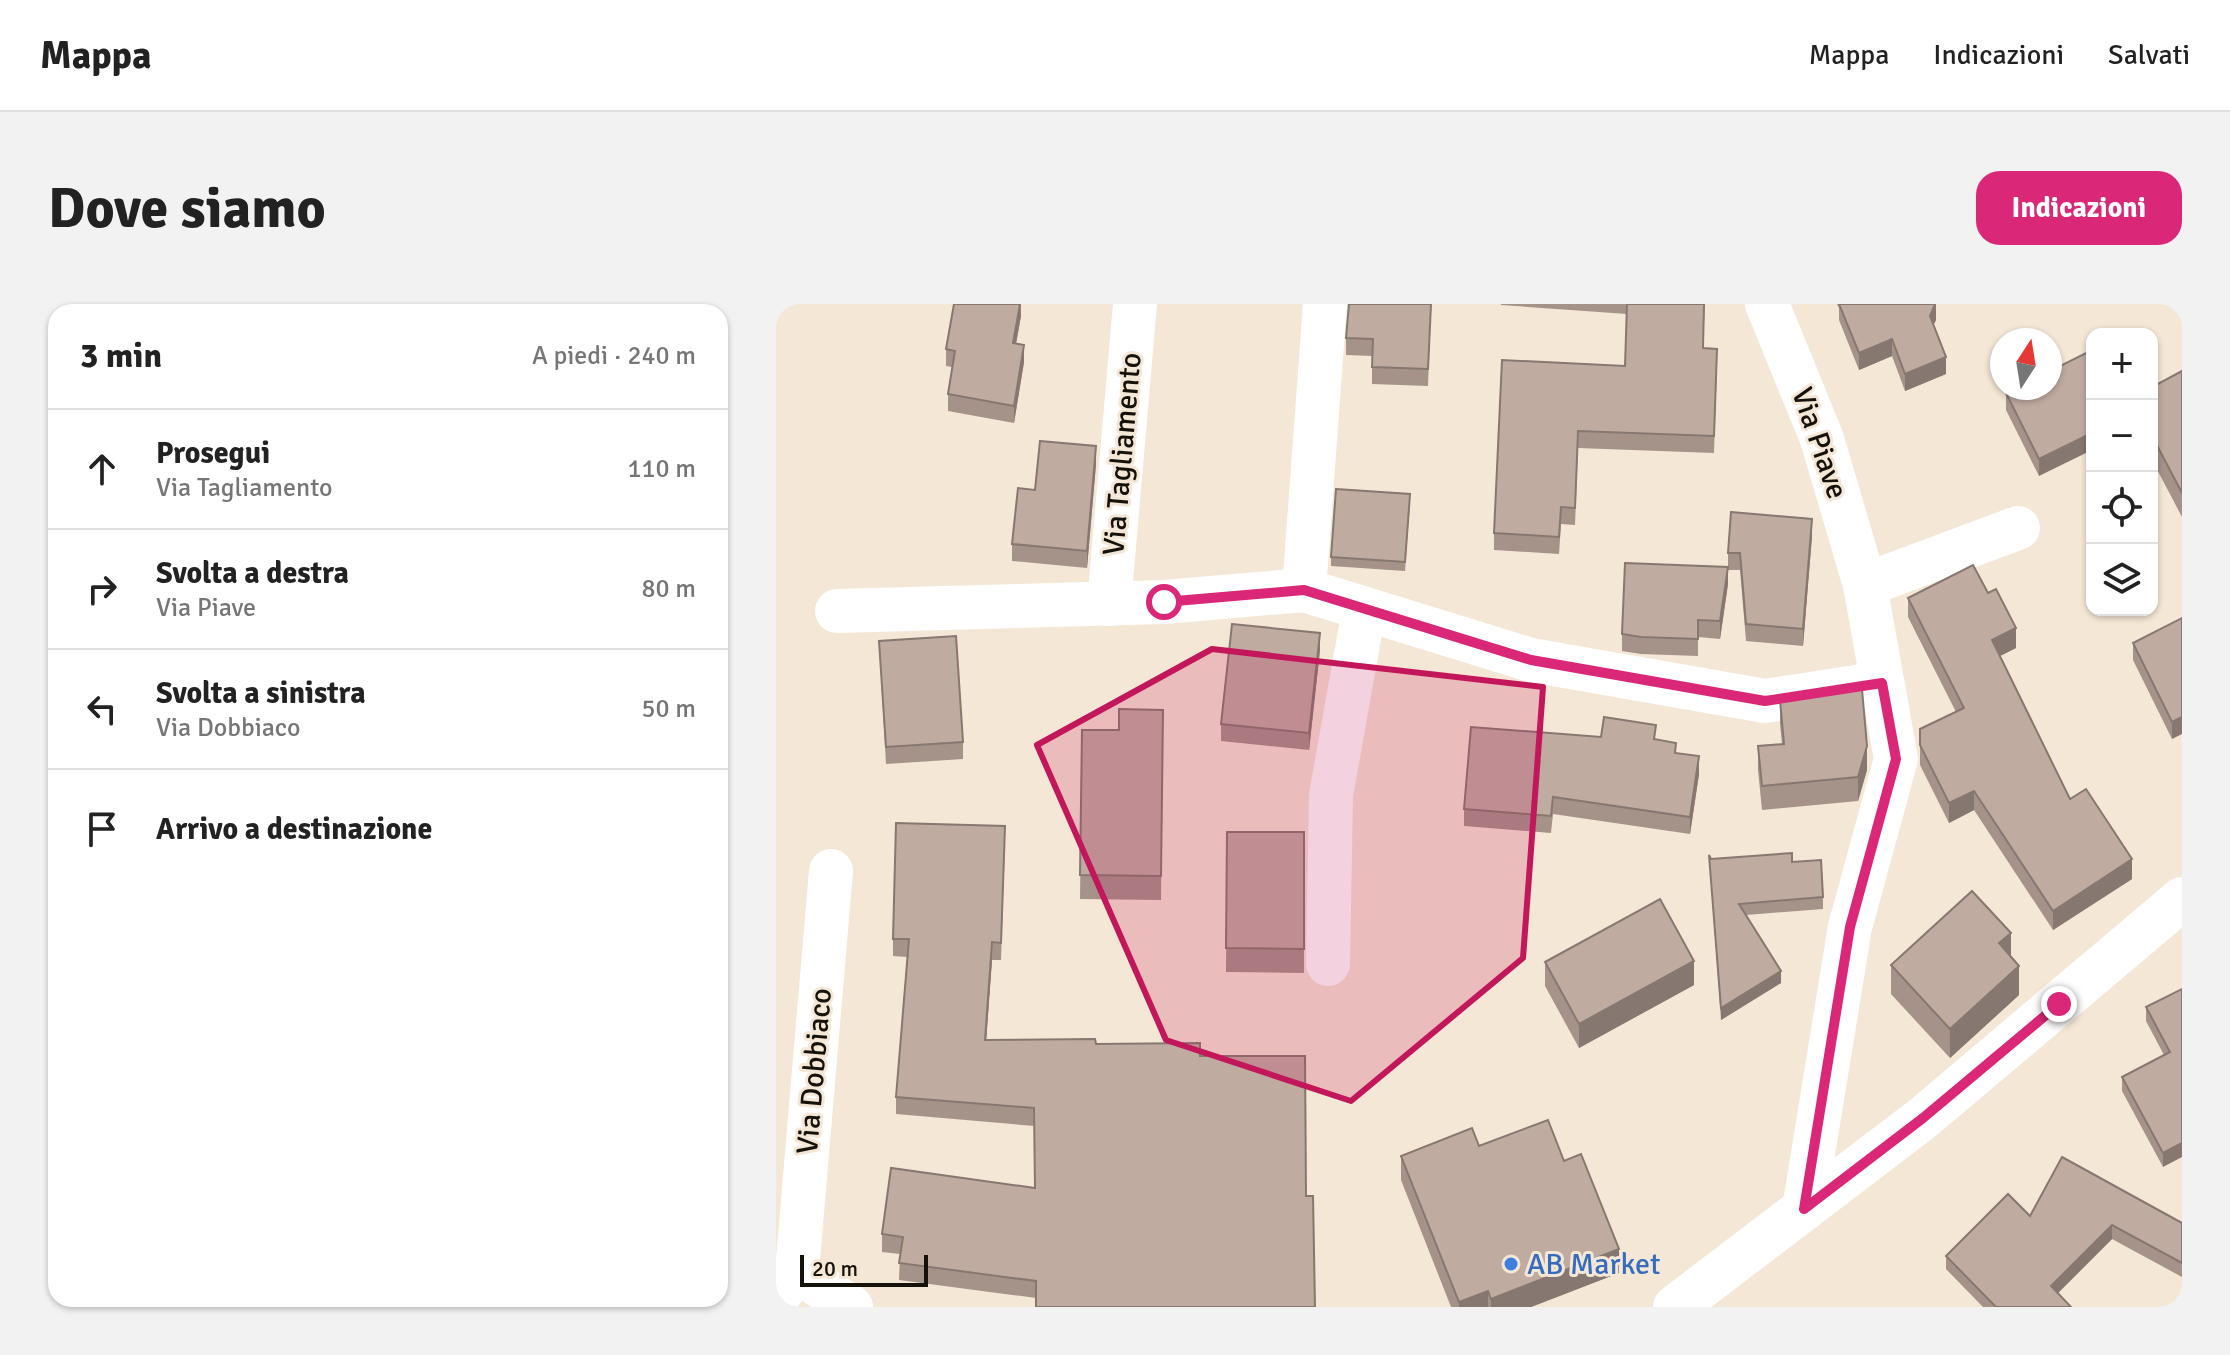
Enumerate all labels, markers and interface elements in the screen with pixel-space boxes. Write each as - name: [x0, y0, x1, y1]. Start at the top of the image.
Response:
- text: Mappa: [40, 32, 152, 79]
- text: Mappa: [1809, 38, 1889, 72]
- text: Indicazioni: [1933, 38, 2064, 72]
- text: Salvati: [2108, 38, 2190, 72]
- button: Indicazioni: [1976, 171, 2182, 245]
- text: Dove siamo: [48, 174, 326, 243]
- north arrow: [1990, 328, 2062, 400]
- map controls: [2086, 328, 2158, 616]
- button: +: [2086, 328, 2158, 400]
- text: 3 min: [80, 335, 162, 377]
- text: A piedi · 240 m: [532, 340, 696, 372]
- street label: Via Tagliamento: [1095, 351, 1150, 557]
- street label: Via Piave: [1783, 383, 1856, 504]
- button: −: [2086, 400, 2158, 472]
- text: Prosegui: [156, 435, 270, 472]
- icon: ahead: [80, 447, 124, 491]
- text: 110 m: [627, 453, 696, 485]
- text: Via Tagliamento: [156, 472, 333, 504]
- button: locate: [2086, 472, 2158, 544]
- button: layers: [2086, 544, 2158, 616]
- text: Svolta a destra: [156, 555, 349, 592]
- icon: right: [80, 567, 124, 611]
- text: 80 m: [641, 573, 696, 605]
- route start: [1146, 584, 1182, 620]
- text: Via Piave: [156, 592, 256, 624]
- text: Svolta a sinistra: [156, 675, 366, 712]
- icon: left: [80, 687, 124, 731]
- text: 50 m: [641, 693, 696, 725]
- text: Via Dobbiaco: [156, 712, 300, 744]
- icon: arrive: [80, 807, 124, 851]
- text: Arrivo a destinazione: [156, 811, 432, 848]
- street label: Via Dobbiaco: [789, 986, 840, 1156]
- route end: [2041, 986, 2077, 1022]
- place label: AB Market: [1527, 1246, 1661, 1283]
- scale bar: [800, 1251, 928, 1287]
- text: 20 m: [812, 1255, 858, 1282]
- marker: AB Market: [1502, 1255, 1520, 1273]

